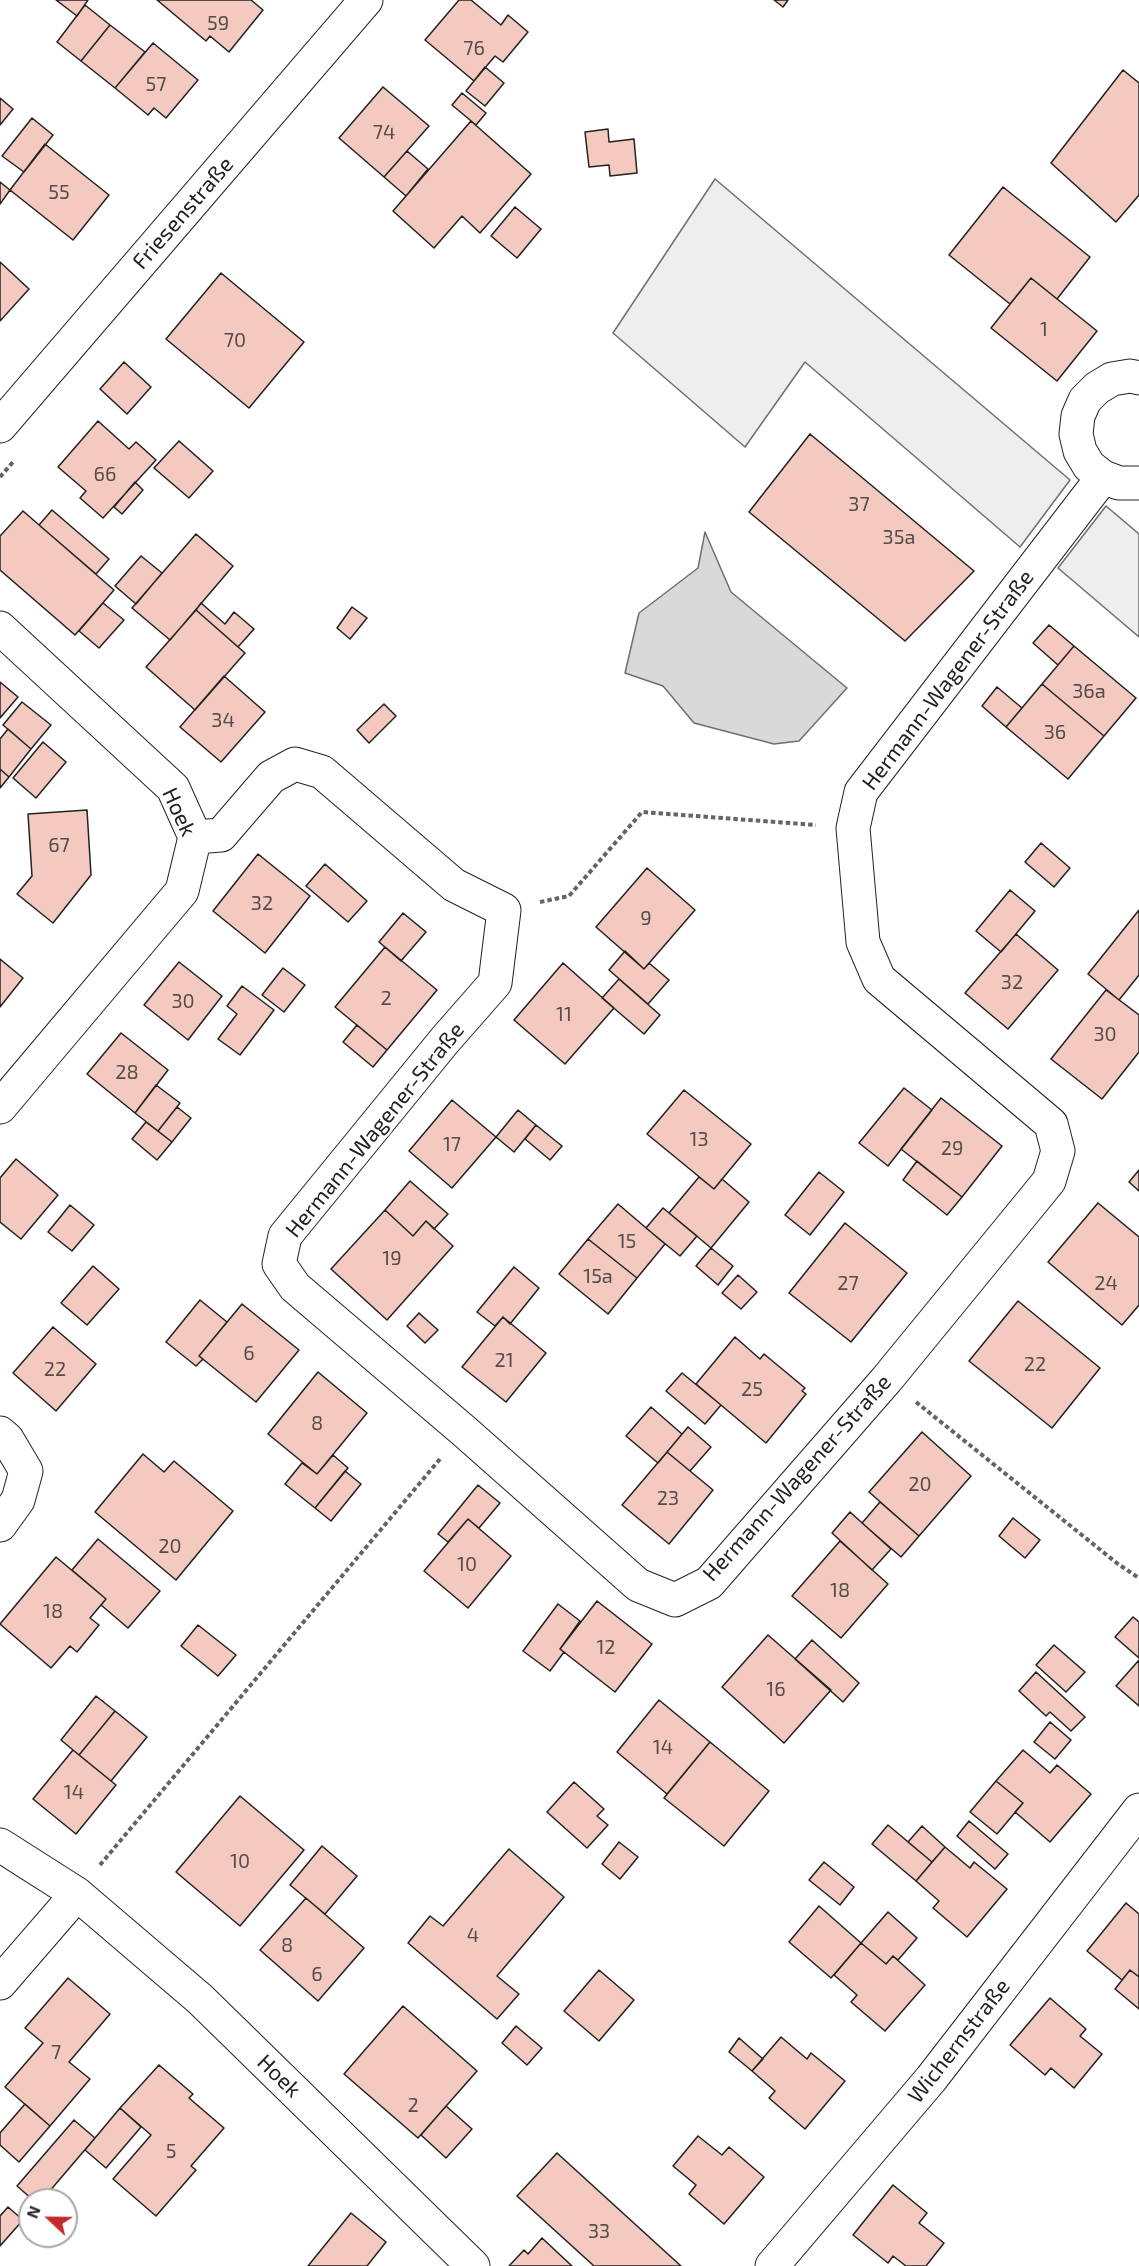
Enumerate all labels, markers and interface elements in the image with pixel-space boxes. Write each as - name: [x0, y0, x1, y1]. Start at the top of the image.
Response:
- house number: 59: [207, 11, 229, 35]
- house number: 76: [463, 36, 485, 60]
- house number: 57: [146, 72, 166, 96]
- house number: 74: [373, 120, 395, 144]
- street label: Friesenstraße: [127, 151, 239, 275]
- house number: 55: [48, 180, 70, 204]
- house number: 1: [1040, 317, 1048, 341]
- house number: 70: [224, 328, 246, 352]
- house number: 66: [94, 462, 116, 486]
- house number: 37: [848, 492, 870, 516]
- house number: 35a: [883, 525, 915, 549]
- street label: Hermann-Wagener-Straße: [857, 565, 1039, 795]
- house number: 36a: [1072, 679, 1106, 703]
- house number: 34: [211, 708, 235, 732]
- house number: 36: [1044, 720, 1066, 744]
- street label: Hoek: [156, 784, 202, 840]
- house number: 67: [48, 833, 70, 857]
- house number: 32: [251, 891, 273, 915]
- house number: 9: [640, 906, 652, 930]
- house number: 32: [1001, 970, 1023, 994]
- house number: 2: [380, 986, 392, 1010]
- house number: 30: [171, 989, 195, 1013]
- house number: 11: [556, 1002, 572, 1026]
- street label: Hermann-Wagener-Straße: [280, 1017, 470, 1243]
- house number: 30: [1093, 1022, 1117, 1046]
- house number: 28: [115, 1060, 139, 1084]
- house number: 13: [689, 1127, 709, 1151]
- house number: 17: [443, 1132, 461, 1156]
- house number: 29: [941, 1136, 963, 1160]
- house number: 15: [618, 1229, 636, 1253]
- house number: 19: [382, 1246, 402, 1270]
- house number: 15a: [583, 1264, 613, 1288]
- house number: 27: [837, 1271, 859, 1295]
- house number: 24: [1094, 1271, 1118, 1295]
- house number: 6: [243, 1341, 255, 1365]
- house number: 21: [494, 1348, 514, 1372]
- house number: 22: [1024, 1352, 1046, 1376]
- house number: 22: [44, 1357, 66, 1381]
- street label: Hermann-Wagener-Straße: [697, 1369, 897, 1587]
- house number: 25: [741, 1377, 763, 1401]
- house number: 8: [311, 1411, 323, 1435]
- house number: 20: [908, 1472, 932, 1496]
- house number: 23: [657, 1486, 679, 1510]
- house number: 20: [158, 1534, 182, 1558]
- house number: 10: [457, 1552, 477, 1576]
- house number: 18: [830, 1578, 850, 1602]
- house number: 18: [43, 1599, 63, 1623]
- house number: 12: [596, 1635, 616, 1659]
- house number: 16: [766, 1677, 786, 1701]
- house number: 14: [653, 1735, 673, 1759]
- house number: 14: [64, 1780, 84, 1804]
- house number: 10: [230, 1849, 250, 1873]
- house number: 4: [467, 1923, 479, 1947]
- house number: 8: [281, 1933, 293, 1957]
- house number: 6: [311, 1962, 323, 1986]
- street label: Wichernstraße: [902, 1974, 1016, 2108]
- house number: 7: [51, 2040, 61, 2064]
- street label: Hoek: [252, 2049, 306, 2103]
- house number: 2: [407, 2093, 419, 2117]
- house number: 5: [166, 2139, 176, 2163]
- north arrow: [18, 2188, 78, 2248]
- text: N: [22, 2203, 44, 2221]
- house number: 33: [588, 2219, 610, 2243]

